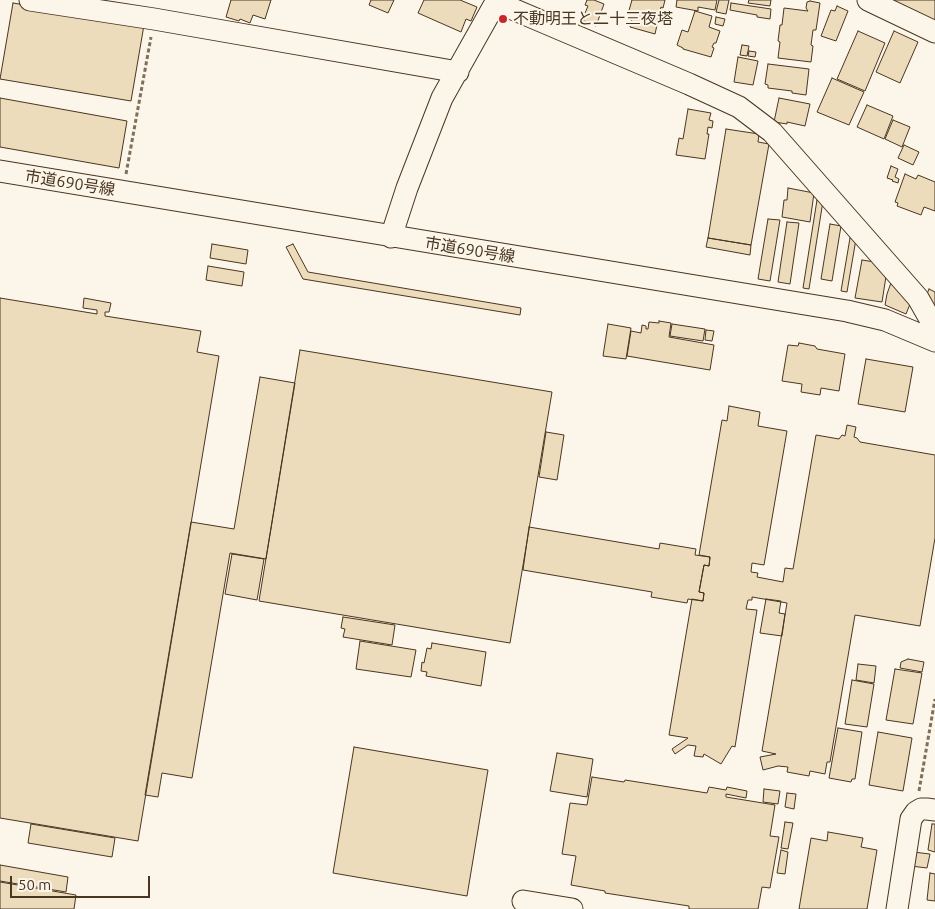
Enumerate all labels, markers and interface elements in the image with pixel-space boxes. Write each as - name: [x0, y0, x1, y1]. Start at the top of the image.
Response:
- place label: 不動明王と二十三夜塔: [513, 9, 673, 29]
- marker: 不動明王と二十三夜塔: [497, 13, 509, 25]
- street label: 市道690号線: [24, 166, 116, 200]
- street label: 市道690号線: [424, 233, 516, 267]
- scale bar: [12, 866, 152, 898]
- text: 50 m: [18, 876, 51, 893]

